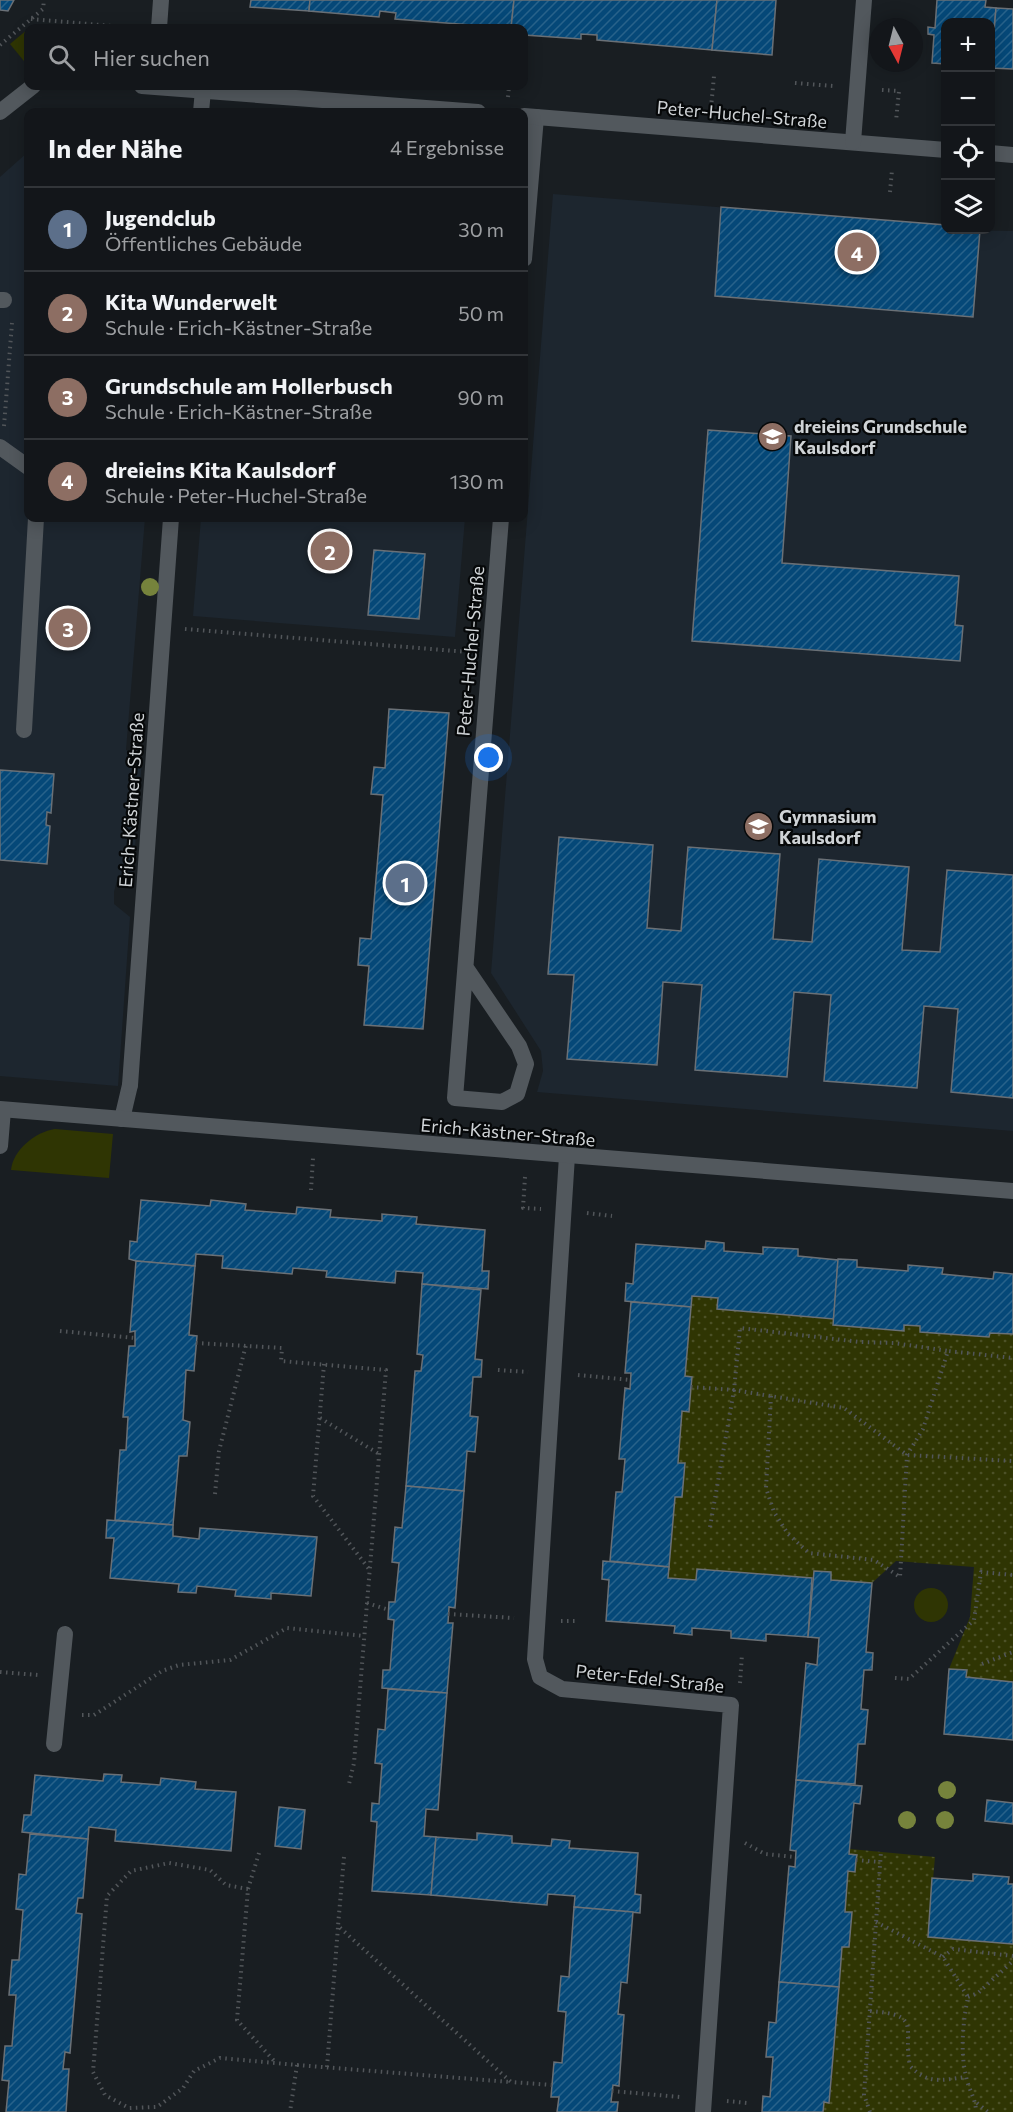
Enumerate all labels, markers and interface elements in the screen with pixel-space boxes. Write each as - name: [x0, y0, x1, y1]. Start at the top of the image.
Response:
- north arrow: [869, 18, 923, 72]
- map controls: [941, 18, 995, 234]
- button: +: [941, 18, 995, 72]
- search box: [24, 24, 528, 90]
- icon: search: [45, 41, 78, 74]
- text: Hier suchen: [93, 44, 210, 71]
- button: −: [941, 72, 995, 126]
- street label: Peter-Huchel-Straße: [656, 96, 828, 132]
- button: locate: [941, 126, 995, 180]
- text: In der Nähe: [48, 132, 183, 163]
- text: 4 Ergebnisse: [390, 135, 504, 159]
- button: layers: [941, 180, 995, 234]
- text: Jugendclub: [105, 204, 216, 231]
- text: 1: [63, 217, 72, 241]
- text: 30 m: [458, 217, 504, 241]
- pin: 4: [838, 230, 876, 274]
- text: Öffentliches Gebäude: [105, 231, 302, 255]
- text: Kita Wunderwelt: [105, 288, 277, 315]
- text: 2: [62, 301, 73, 325]
- text: 50 m: [458, 301, 504, 325]
- text: Schule · Erich-Kästner-Straße: [105, 315, 372, 339]
- text: Grundschule am Hollerbusch: [105, 372, 393, 399]
- text: 3: [62, 385, 73, 409]
- text: 90 m: [458, 385, 504, 409]
- text: Schule · Erich-Kästner-Straße: [105, 399, 372, 423]
- place label: dreieins Grundschule Kaulsdorf: [794, 415, 967, 458]
- school or university icon: dreieins Grundschule Kaulsdorf: [757, 420, 789, 452]
- text: dreieins Kita Kaulsdorf: [105, 456, 336, 483]
- text: 4: [61, 469, 74, 493]
- text: 130 m: [450, 469, 504, 493]
- text: Schule · Peter-Huchel-Straße: [105, 483, 367, 507]
- pin: 2: [310, 528, 350, 574]
- street label: Peter-Huchel-Straße: [452, 565, 488, 737]
- pin: 3: [48, 606, 88, 650]
- street label: Erich-Kästner-Straße: [114, 712, 148, 888]
- your location: [474, 743, 503, 772]
- place label: Gymnasium Kaulsdorf: [779, 805, 877, 848]
- school or university icon: Gymnasium Kaulsdorf: [742, 810, 774, 842]
- pin: 1: [386, 860, 424, 906]
- street label: Erich-Kästner-Straße: [420, 1113, 596, 1151]
- street label: Peter-Edel-Straße: [575, 1659, 725, 1697]

